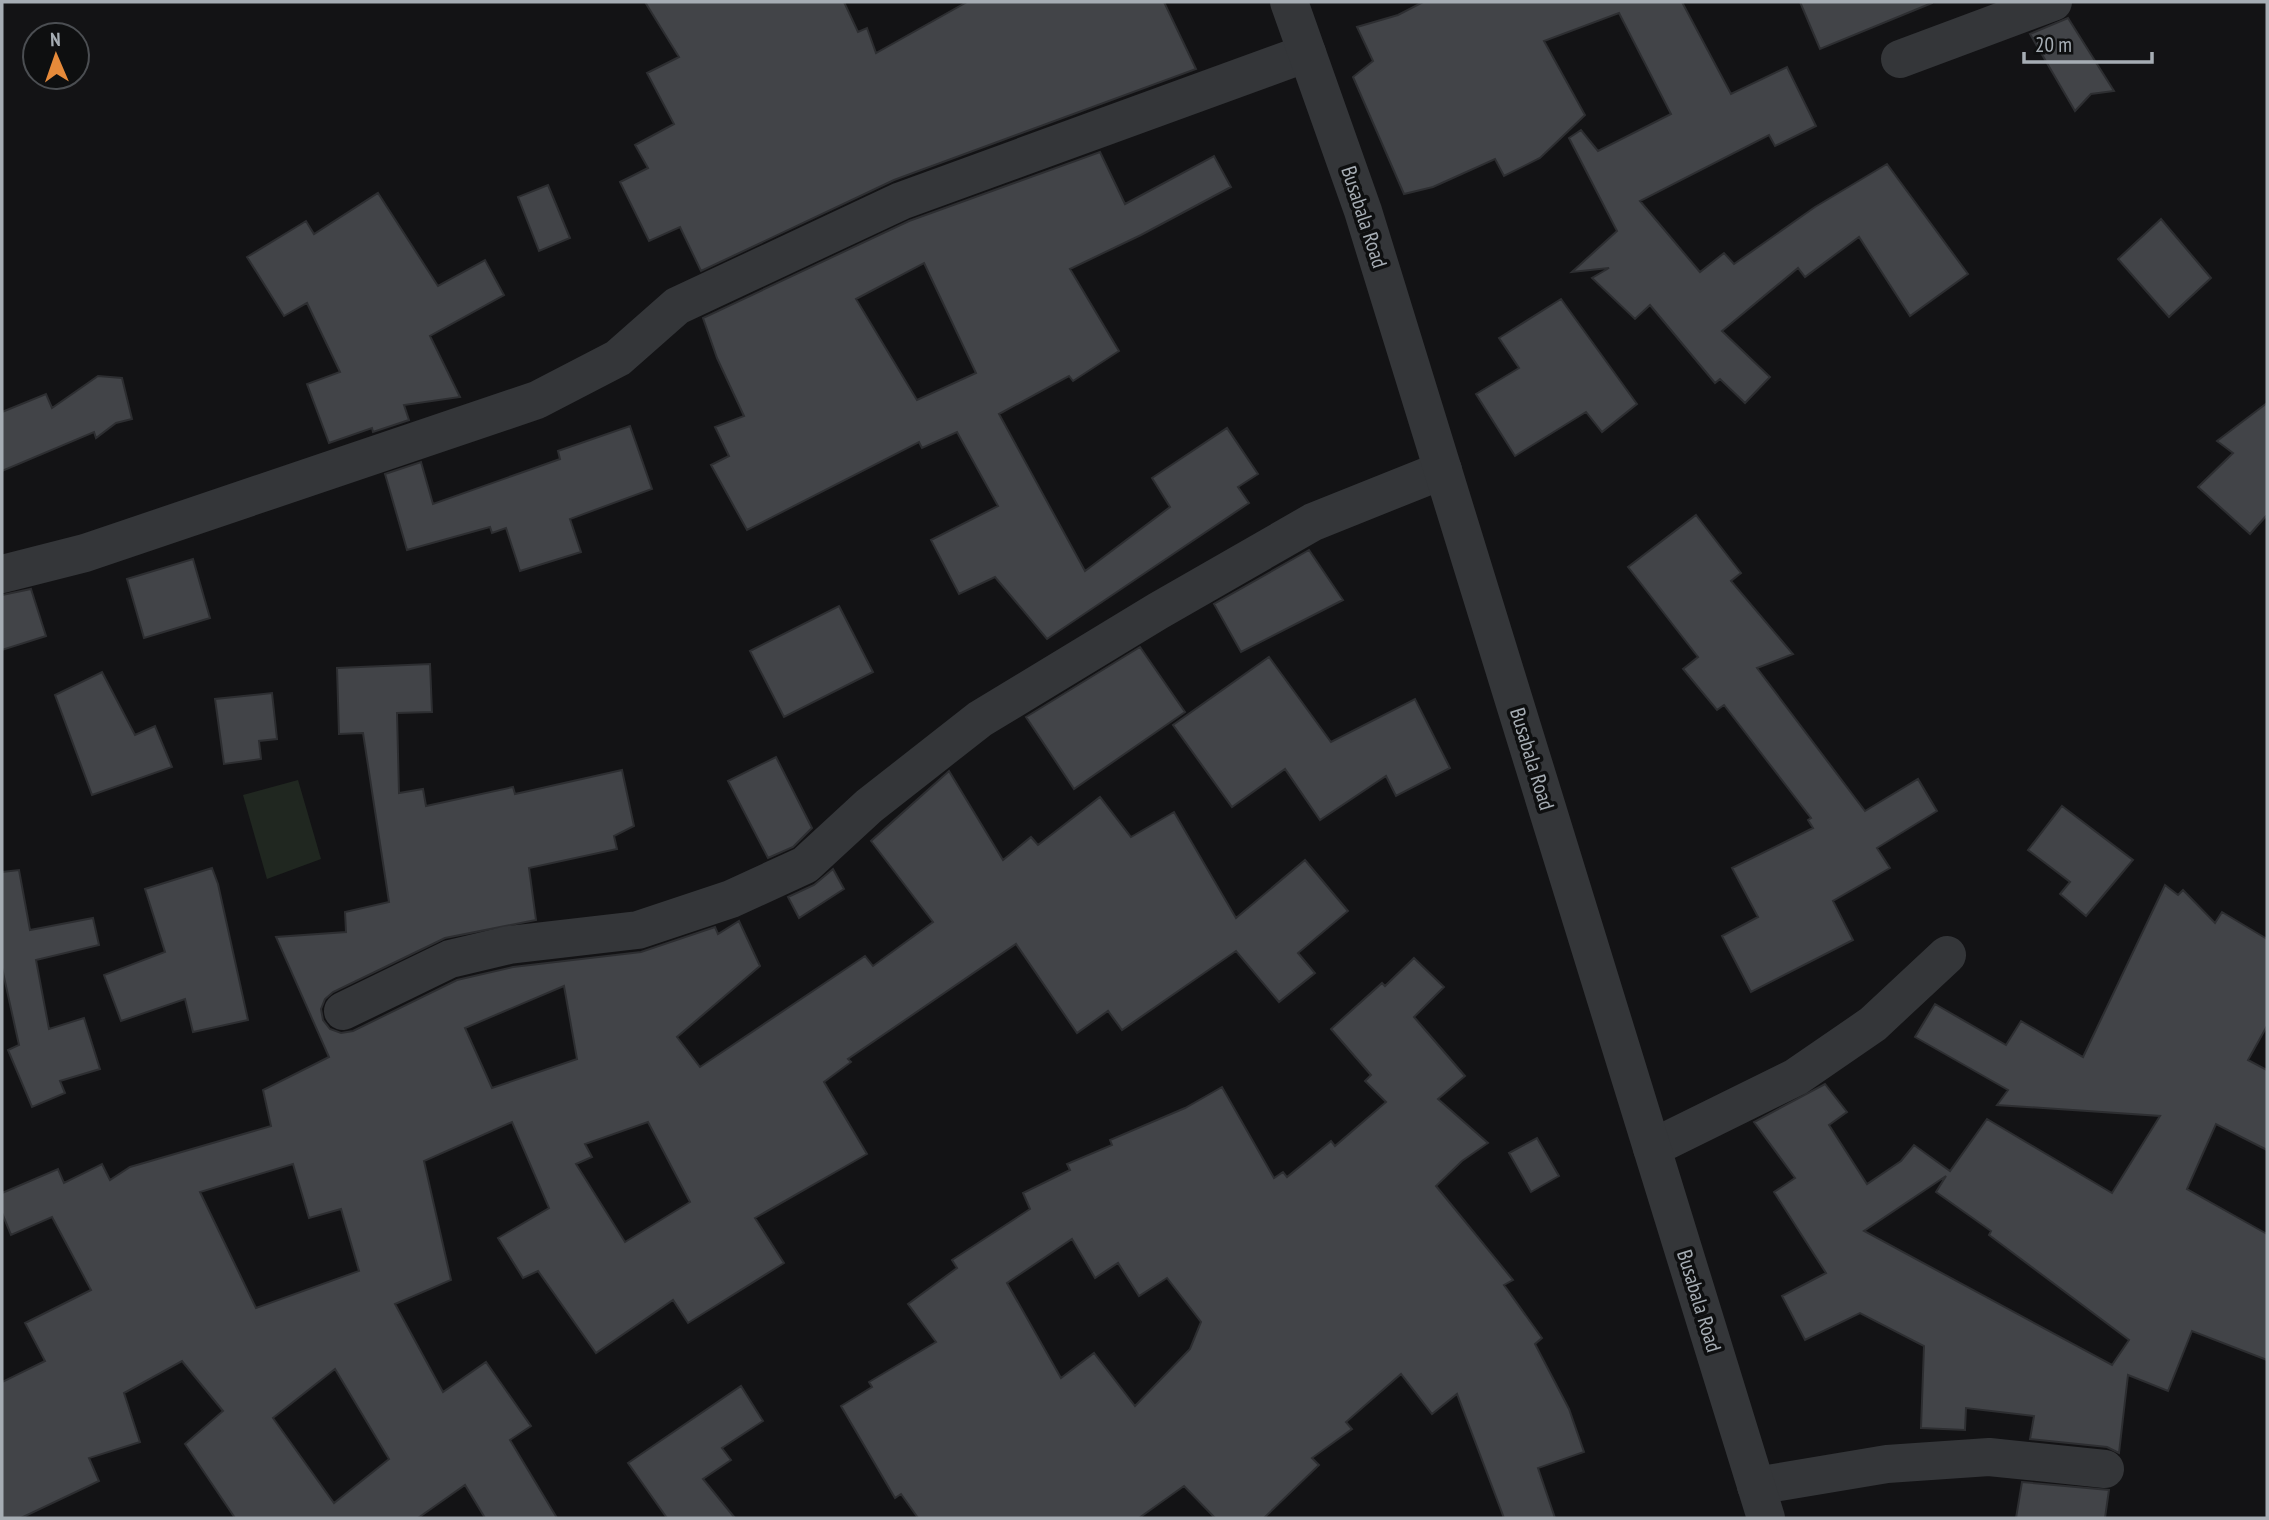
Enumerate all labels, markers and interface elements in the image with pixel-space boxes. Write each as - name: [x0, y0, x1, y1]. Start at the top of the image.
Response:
- north arrow: [21, 21, 91, 91]
- scale bar: [2024, 21, 2152, 65]
- text: N: [50, 27, 61, 51]
- text: 20 m: [2035, 31, 2072, 58]
- street label: Busabala Road: [1335, 162, 1394, 271]
- street label: Busabala Road: [1504, 704, 1561, 813]
- street label: Busabala Road: [1671, 1246, 1728, 1355]

